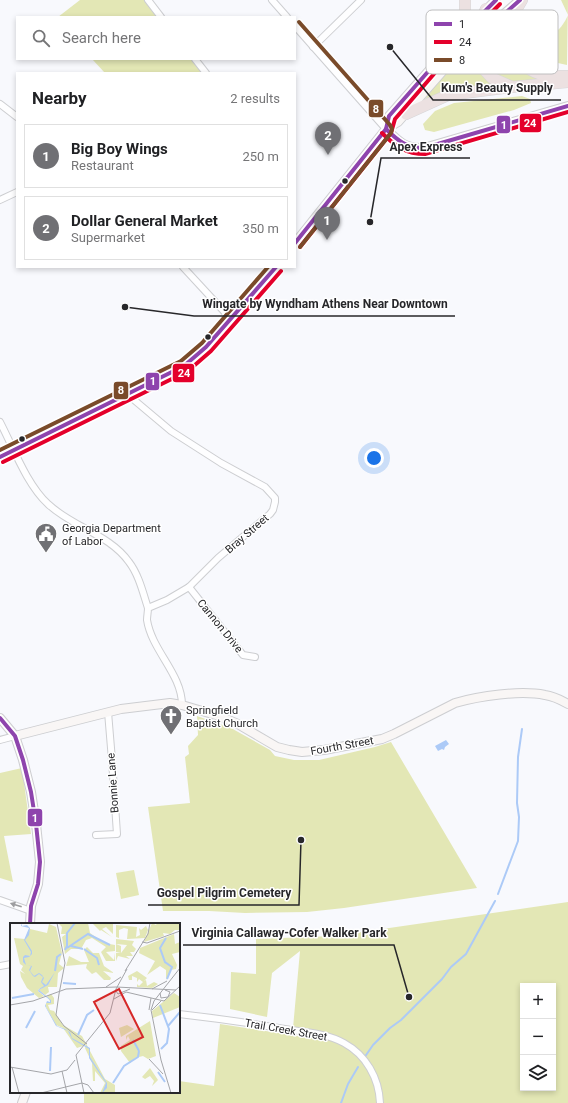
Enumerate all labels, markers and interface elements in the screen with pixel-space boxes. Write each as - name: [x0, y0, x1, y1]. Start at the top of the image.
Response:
- legend: [426, 10, 558, 74]
- search box: [16, 16, 296, 60]
- text: 1: [459, 18, 465, 31]
- icon: search: [30, 27, 52, 49]
- text: Search here: [62, 29, 141, 47]
- text: 24: [459, 36, 471, 49]
- text: 8: [459, 54, 465, 67]
- callout: Kum's Beauty Supply: [433, 76, 561, 100]
- text: Kum's Beauty Supply: [441, 81, 554, 95]
- text: Nearby: [32, 88, 87, 108]
- text: 2 results: [230, 91, 280, 106]
- line badge: 8: [368, 99, 384, 118]
- text: 8: [373, 103, 379, 116]
- line badge: 24: [519, 113, 542, 133]
- line badge: 1: [496, 115, 511, 134]
- text: 24: [524, 117, 537, 130]
- text: 1: [501, 119, 507, 132]
- pin: 2: [315, 122, 341, 155]
- callout: Apex Express: [381, 134, 470, 158]
- text: Big Boy Wings: [71, 140, 168, 158]
- text: Apex Express: [390, 140, 462, 154]
- text: 1: [42, 149, 50, 164]
- text: 250 m: [242, 149, 279, 164]
- text: Restaurant: [71, 158, 134, 173]
- unlabelled marker: [340, 176, 350, 186]
- pin: 1: [314, 207, 340, 240]
- text: Dollar General Market: [71, 212, 218, 230]
- text: 2: [42, 221, 50, 236]
- text: 350 m: [242, 221, 279, 236]
- text: Supermarket: [71, 230, 145, 245]
- callout: Wingate by Wyndham Athens Near Downtown: [194, 292, 455, 316]
- text: Wingate by Wyndham Athens Near Downtown: [202, 297, 448, 311]
- unlabelled marker: [203, 332, 213, 342]
- line badge: 24: [172, 363, 195, 383]
- text: 24: [178, 367, 191, 380]
- line badge: 1: [145, 372, 160, 391]
- text: 1: [150, 375, 156, 388]
- line badge: 8: [113, 381, 129, 400]
- text: 8: [118, 384, 124, 397]
- unlabelled marker: [17, 434, 27, 444]
- your location: [364, 448, 384, 468]
- street label: Bray Street: [223, 511, 272, 556]
- public building icon: Georgia Department of Labor: [33, 521, 59, 554]
- place label: Georgia Department of Labor: [62, 522, 161, 548]
- street label: Cannon Drive: [194, 597, 246, 656]
- church icon: Springfield Baptist Church: [158, 703, 184, 736]
- place label: Springfield Baptist Church: [186, 704, 258, 730]
- street label: Fourth Street: [309, 734, 375, 758]
- street label: Bonnie Lane: [104, 752, 122, 814]
- line badge: 1: [27, 808, 43, 827]
- text: 1: [32, 812, 38, 825]
- callout: Gospel Pilgrim Cemetery: [148, 881, 299, 905]
- text: Gospel Pilgrim Cemetery: [157, 886, 292, 900]
- one-way arrow: [9, 902, 21, 908]
- callout: Virginia Callaway-Cofer Walker Park: [183, 921, 394, 945]
- inset map: [10, 923, 180, 1093]
- text: Virginia Callaway-Cofer Walker Park: [191, 926, 387, 940]
- map controls: [520, 983, 556, 1091]
- button: +: [520, 983, 556, 1019]
- street label: Trail Creek Street: [244, 1016, 329, 1044]
- button: −: [520, 1019, 556, 1055]
- button: layers: [520, 1055, 556, 1091]

